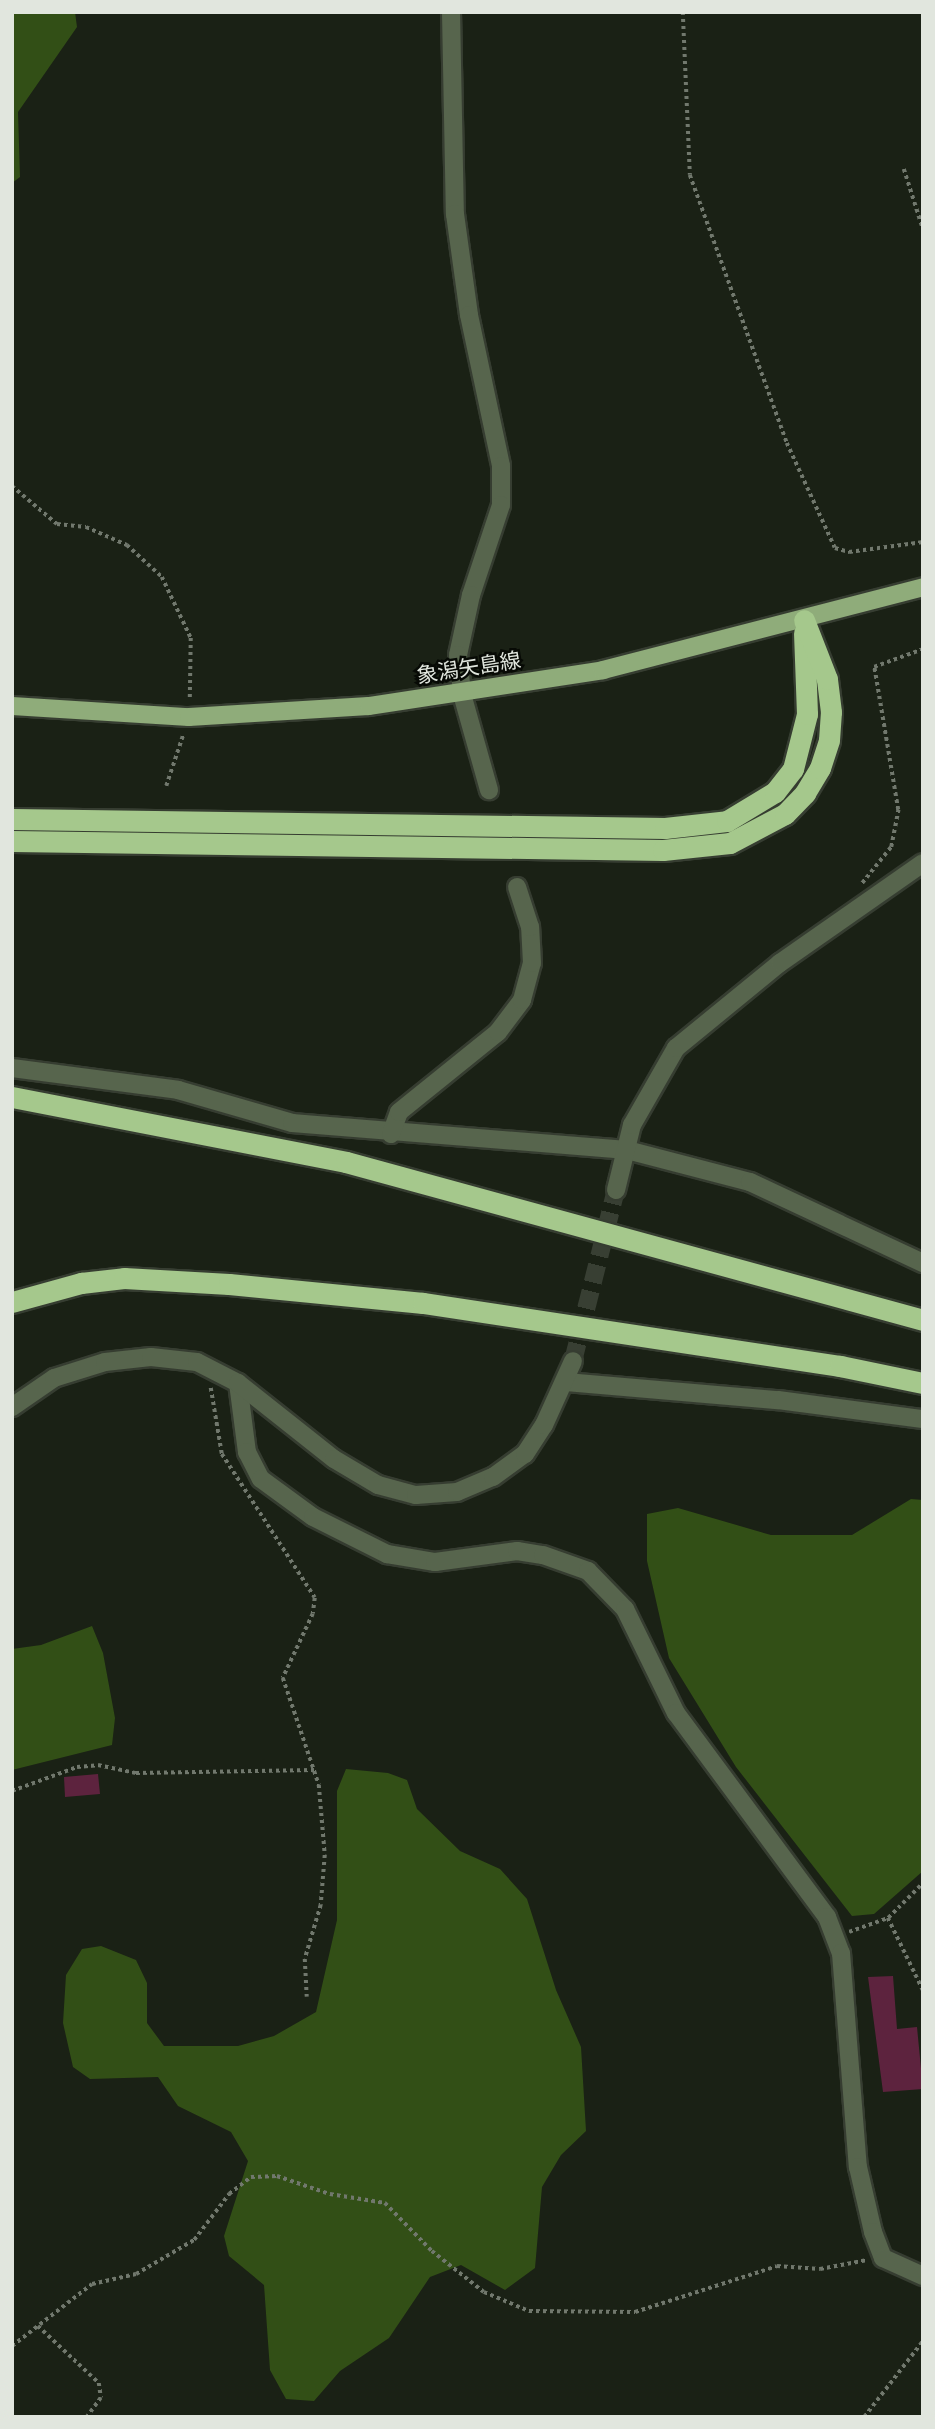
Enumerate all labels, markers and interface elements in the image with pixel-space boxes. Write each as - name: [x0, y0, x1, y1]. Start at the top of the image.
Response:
- street label: 象潟矢島線: [415, 648, 523, 690]

